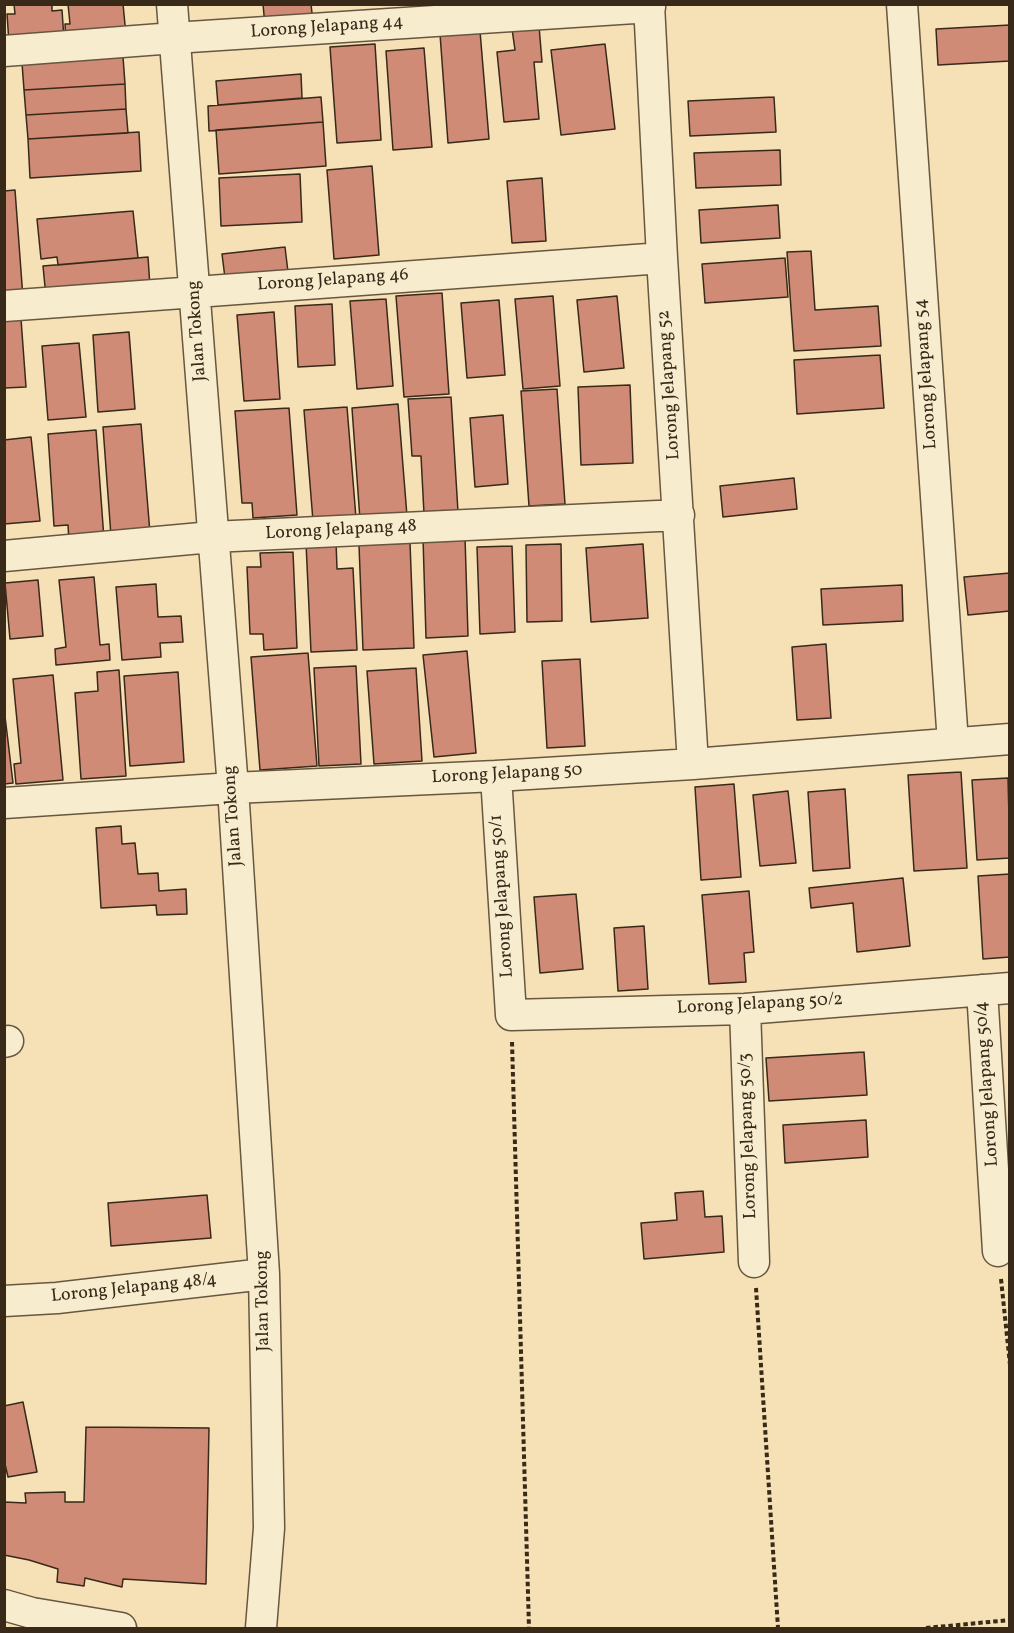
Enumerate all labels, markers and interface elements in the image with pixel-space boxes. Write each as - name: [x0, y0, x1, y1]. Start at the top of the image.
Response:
- street label: Lorong Jelapang 44: [250, 12, 404, 44]
- street label: Lorong Jelapang 46: [257, 265, 409, 297]
- street label: Jalan Tokong: [184, 280, 212, 382]
- street label: Lorong Jelapang 54: [911, 298, 943, 450]
- street label: Lorong Jelapang 52: [654, 309, 686, 461]
- street label: Lorong Jelapang 48: [265, 516, 417, 546]
- street label: Lorong Jelapang 50: [431, 760, 583, 790]
- street label: Jalan Tokong: [220, 765, 248, 867]
- street label: Lorong Jelapang 50/1: [487, 813, 519, 979]
- street label: Lorong Jelapang 50/2: [676, 990, 844, 1020]
- street label: Lorong Jelapang 50/4: [971, 1000, 1005, 1168]
- street label: Lorong Jelapang 50/3: [735, 1053, 763, 1219]
- street label: Jalan Tokong: [252, 1250, 276, 1352]
- street label: Lorong Jelapang 48/4: [50, 1270, 218, 1308]

